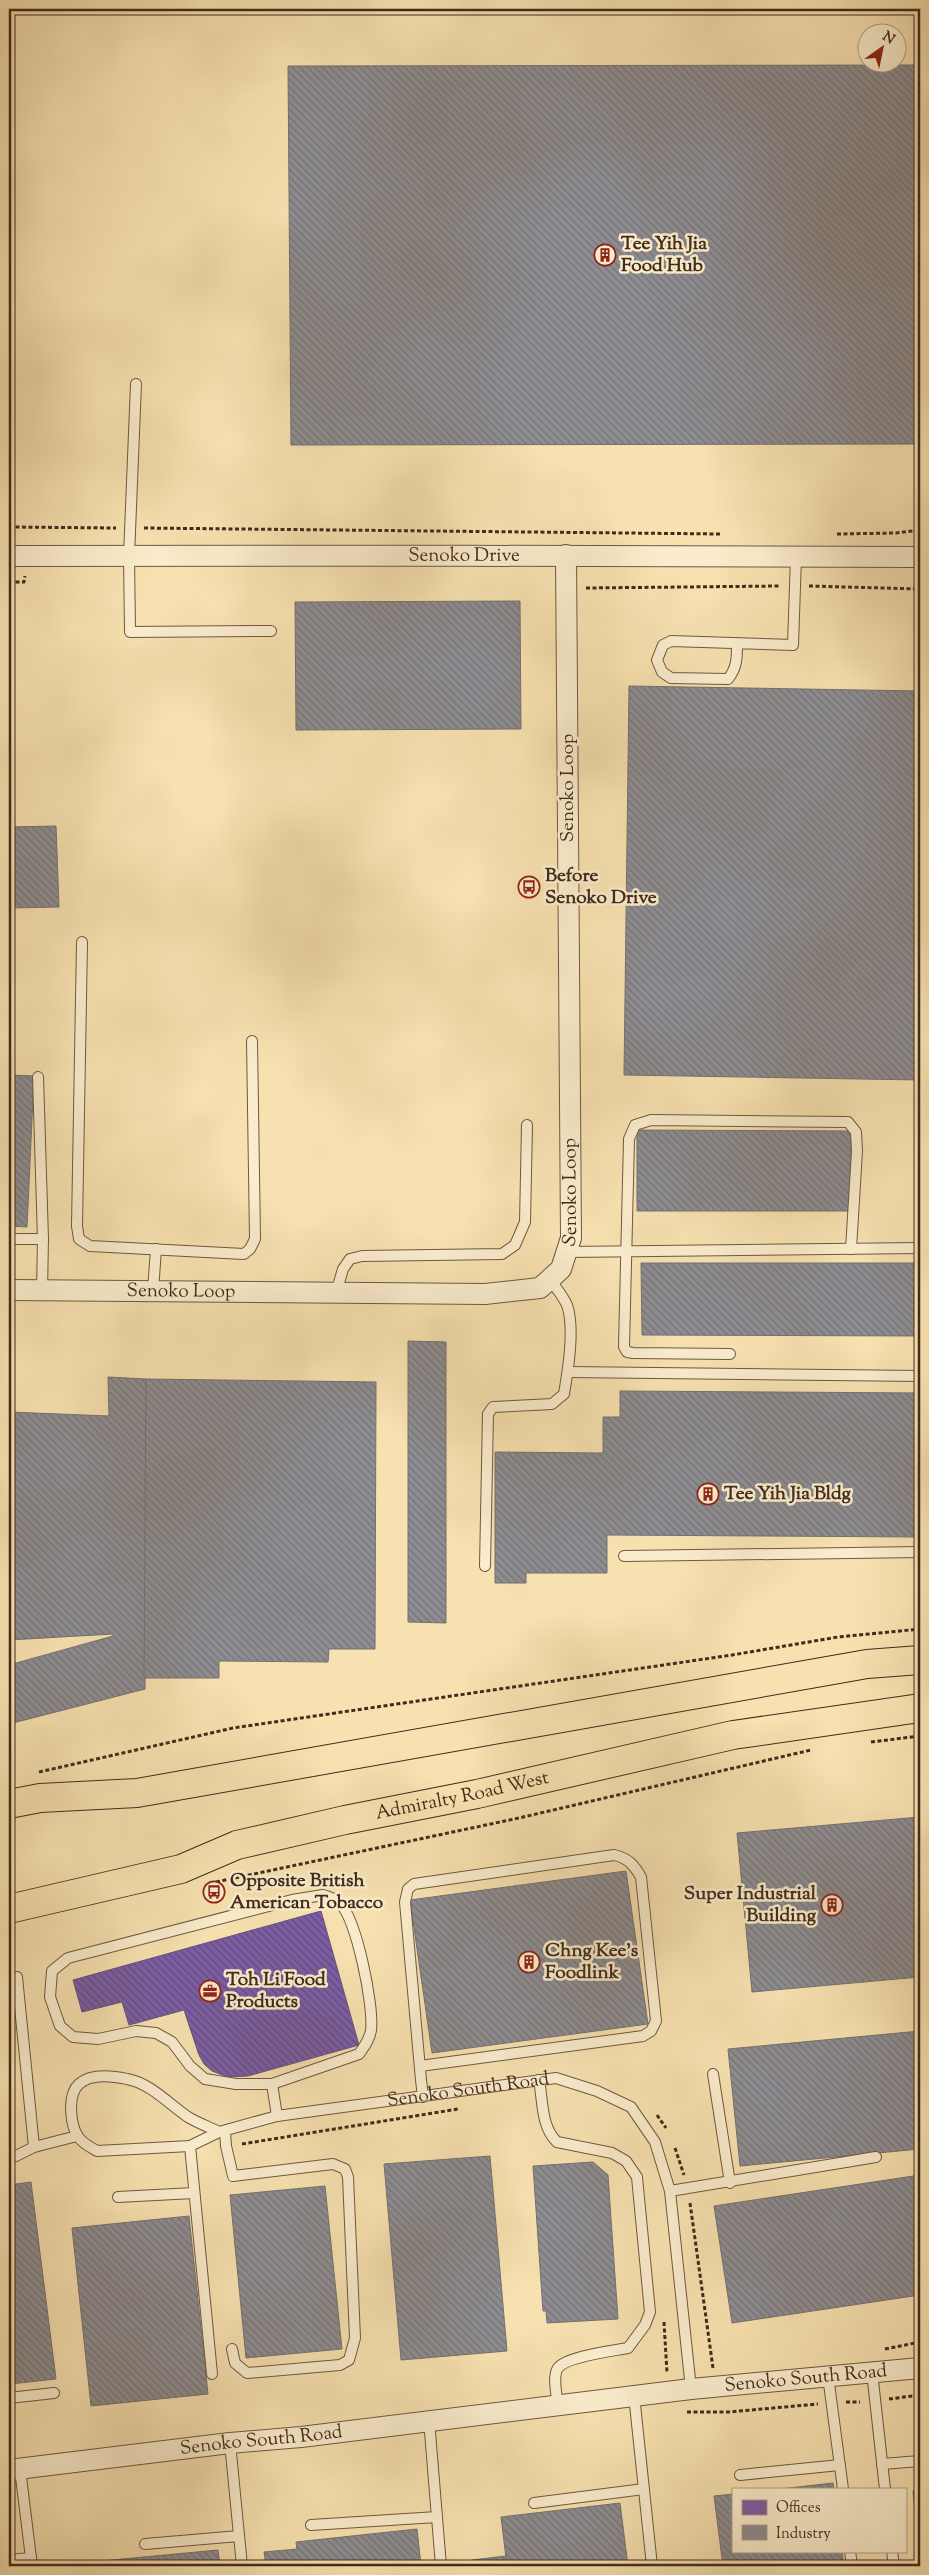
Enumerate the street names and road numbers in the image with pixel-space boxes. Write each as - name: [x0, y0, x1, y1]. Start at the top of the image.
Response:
- street label: Senoko Drive: [408, 542, 520, 569]
- street label: Senoko Loop: [555, 734, 582, 842]
- street label: Senoko Loop: [556, 1138, 585, 1250]
- street label: Senoko Loop: [127, 1277, 235, 1305]
- street label: Admiralty Road West: [373, 1764, 552, 1827]
- street label: Senoko South Road: [385, 2066, 551, 2114]
- street label: Senoko South Road: [723, 2358, 888, 2399]
- street label: Senoko South Road: [179, 2418, 344, 2462]

